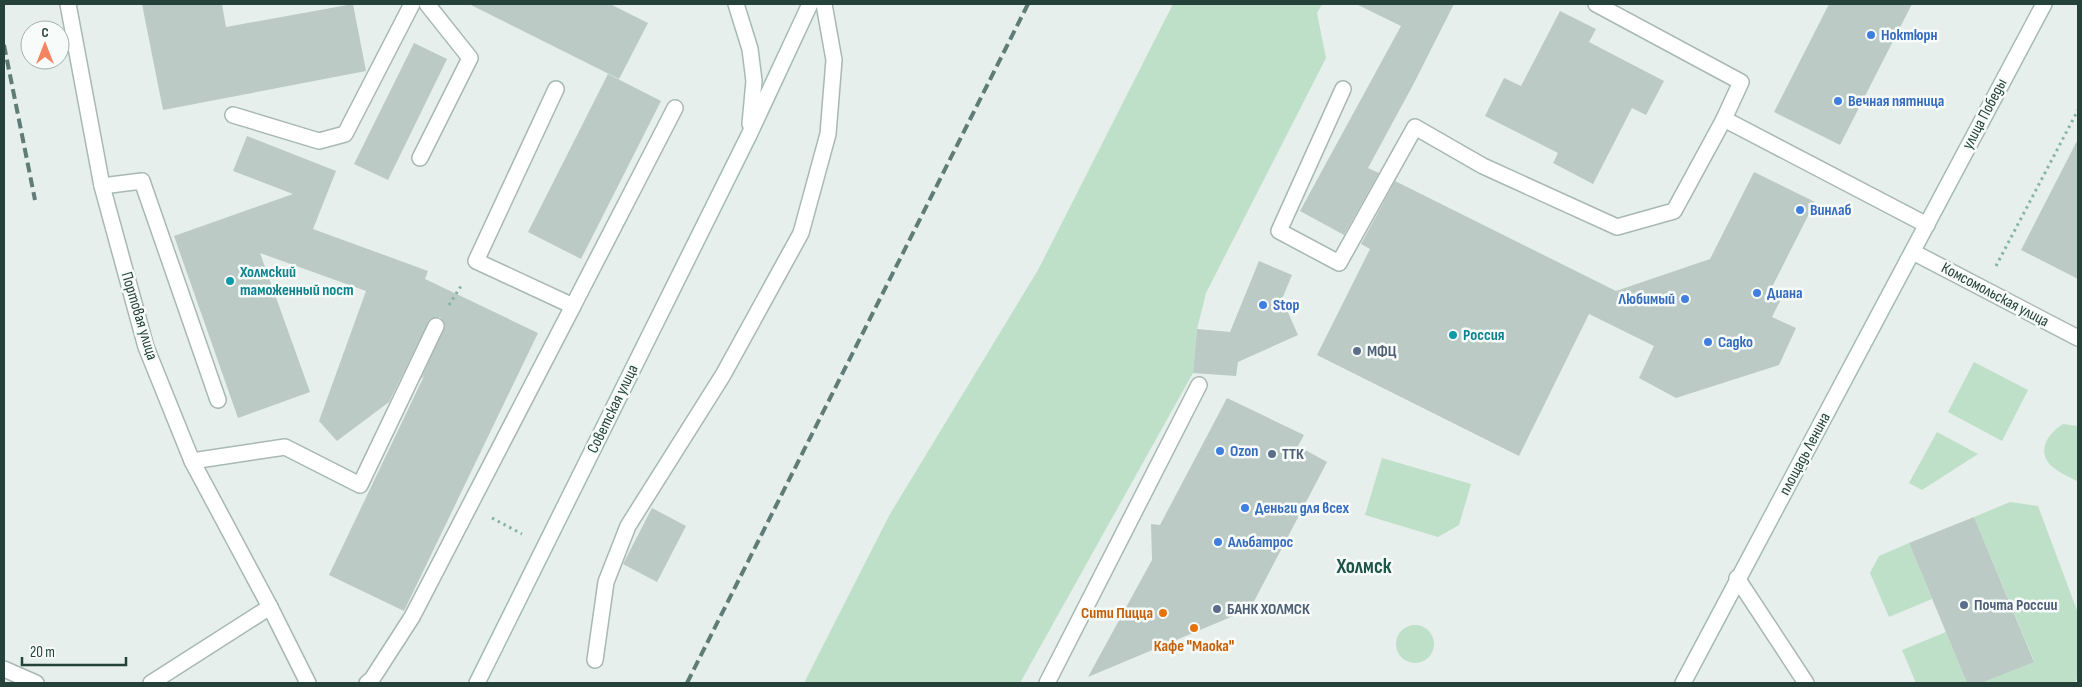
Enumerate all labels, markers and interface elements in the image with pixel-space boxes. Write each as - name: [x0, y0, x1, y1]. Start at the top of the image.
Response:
- north arrow: [20, 20, 70, 70]
- text: С: [41, 24, 49, 41]
- place label: Ноктюрн: [1881, 26, 1937, 45]
- marker: Ноктюрн: [1865, 29, 1877, 41]
- street label: улица Победы: [1958, 75, 2012, 153]
- place label: Вечная пятница: [1848, 92, 1944, 111]
- marker: Вечная пятница: [1832, 95, 1844, 107]
- place label: Винлаб: [1810, 201, 1852, 220]
- marker: Винлаб: [1794, 204, 1806, 216]
- street label: Комсомольская улица: [1938, 259, 2052, 331]
- place label: Холмский таможенный пост: [239, 263, 354, 300]
- street label: Портовая улица: [117, 270, 161, 362]
- marker: Холмский таможенный пост: [224, 275, 236, 287]
- place label: Диана: [1767, 284, 1803, 303]
- marker: Диана: [1751, 287, 1763, 299]
- place label: Любимый: [1618, 290, 1675, 309]
- marker: Любимый: [1679, 293, 1691, 305]
- place label: Stop: [1273, 296, 1299, 315]
- marker: Stop: [1257, 299, 1269, 311]
- place label: Россия: [1463, 326, 1504, 345]
- marker: Россия: [1447, 329, 1459, 341]
- place label: Садко: [1718, 333, 1753, 352]
- marker: Садко: [1702, 336, 1714, 348]
- place label: МФЦ: [1367, 342, 1397, 361]
- marker: МФЦ: [1351, 345, 1363, 357]
- street label: Советская улица: [583, 362, 643, 456]
- street label: площадь Ленина: [1775, 409, 1835, 499]
- place label: Ozon: [1230, 442, 1258, 461]
- marker: Ozon: [1214, 445, 1226, 457]
- place label: ТТК: [1282, 445, 1304, 464]
- marker: ТТК: [1266, 448, 1278, 460]
- place label: Деньги для всех: [1255, 499, 1350, 518]
- marker: Деньги для всех: [1239, 502, 1251, 514]
- place label: Альбатрос: [1227, 533, 1294, 552]
- marker: Альбатрос: [1212, 536, 1224, 548]
- district label: Холмск: [1335, 554, 1392, 579]
- place label: Почта России: [1974, 596, 2058, 615]
- marker: Почта России: [1958, 599, 1970, 611]
- place label: БАНК ХОЛМСК: [1227, 600, 1310, 619]
- marker: БАНК ХОЛМСК: [1211, 603, 1223, 615]
- place label: Сити Пицца: [1081, 604, 1153, 623]
- marker: Сити Пицца: [1157, 607, 1169, 619]
- marker: Кафе "Маока": [1188, 622, 1200, 634]
- scale bar: [22, 634, 126, 666]
- place label: Кафе "Маока": [1154, 637, 1234, 656]
- text: 20 m: [30, 643, 55, 662]

